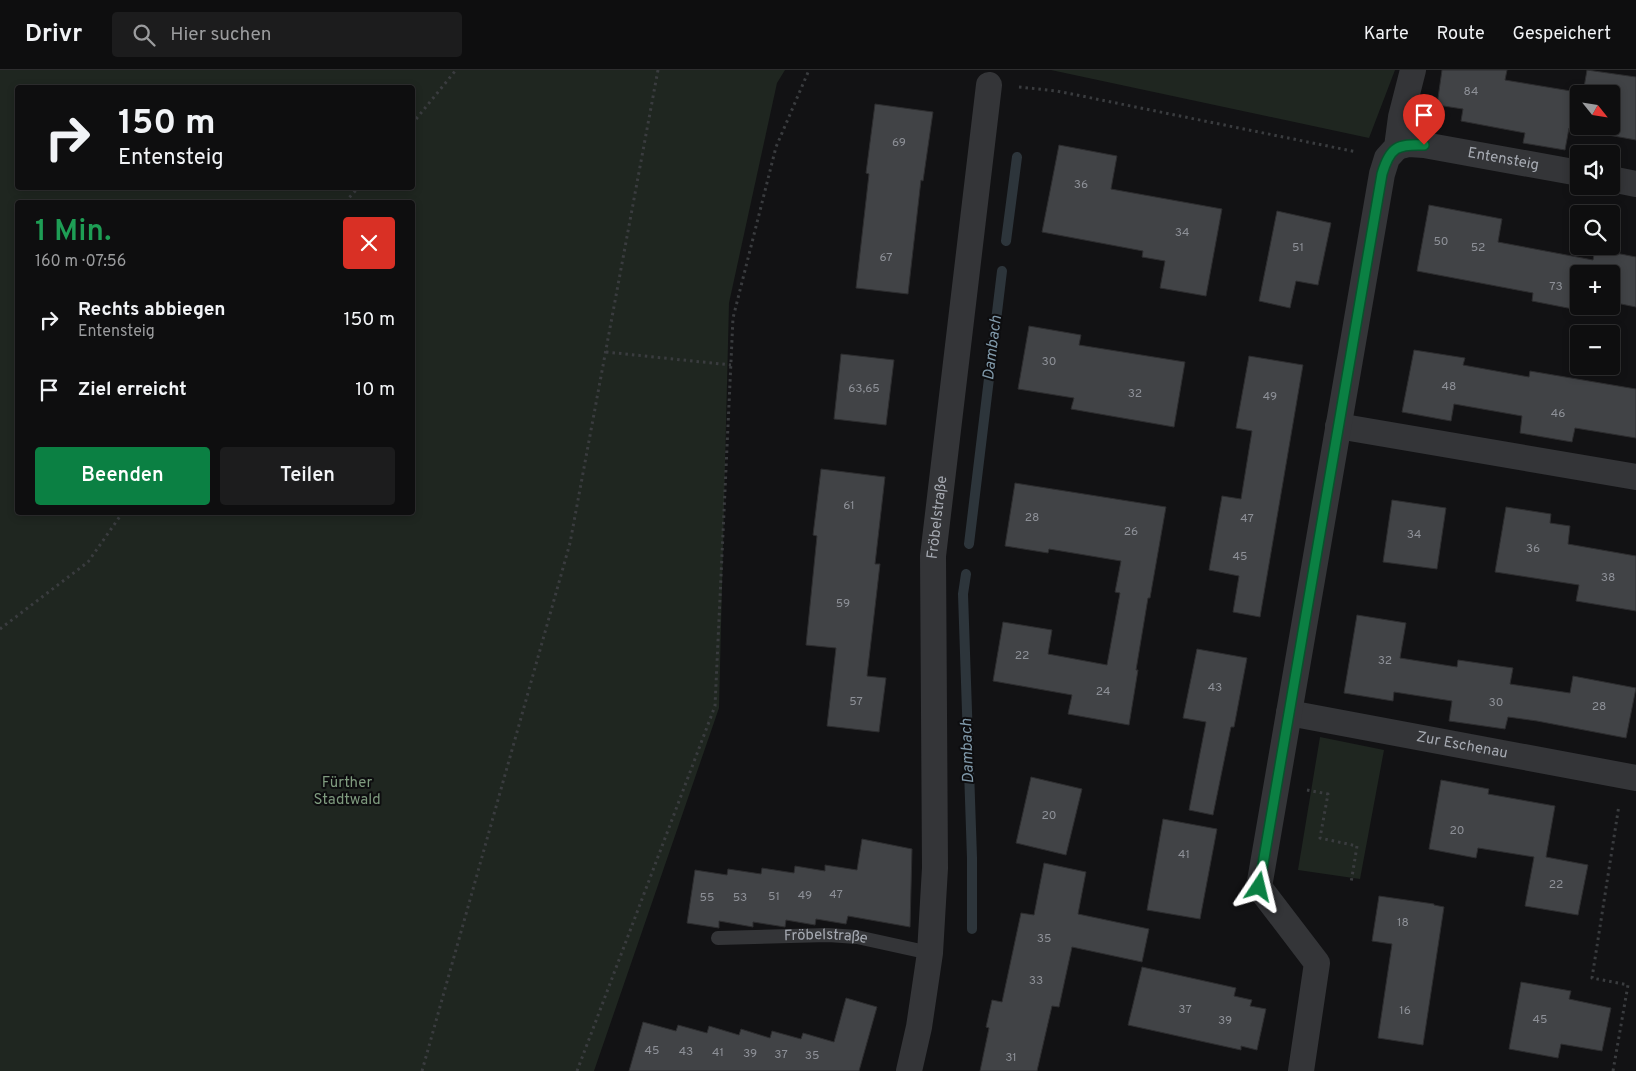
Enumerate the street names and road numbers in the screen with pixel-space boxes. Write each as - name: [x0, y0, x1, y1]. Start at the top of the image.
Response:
- street label: Entensteig: [1466, 144, 1540, 175]
- street label: Fröbelstraße: [923, 475, 952, 560]
- street label: Zur Eschenau: [1415, 728, 1509, 763]
- street label: Fröbelstraße: [784, 925, 870, 949]

